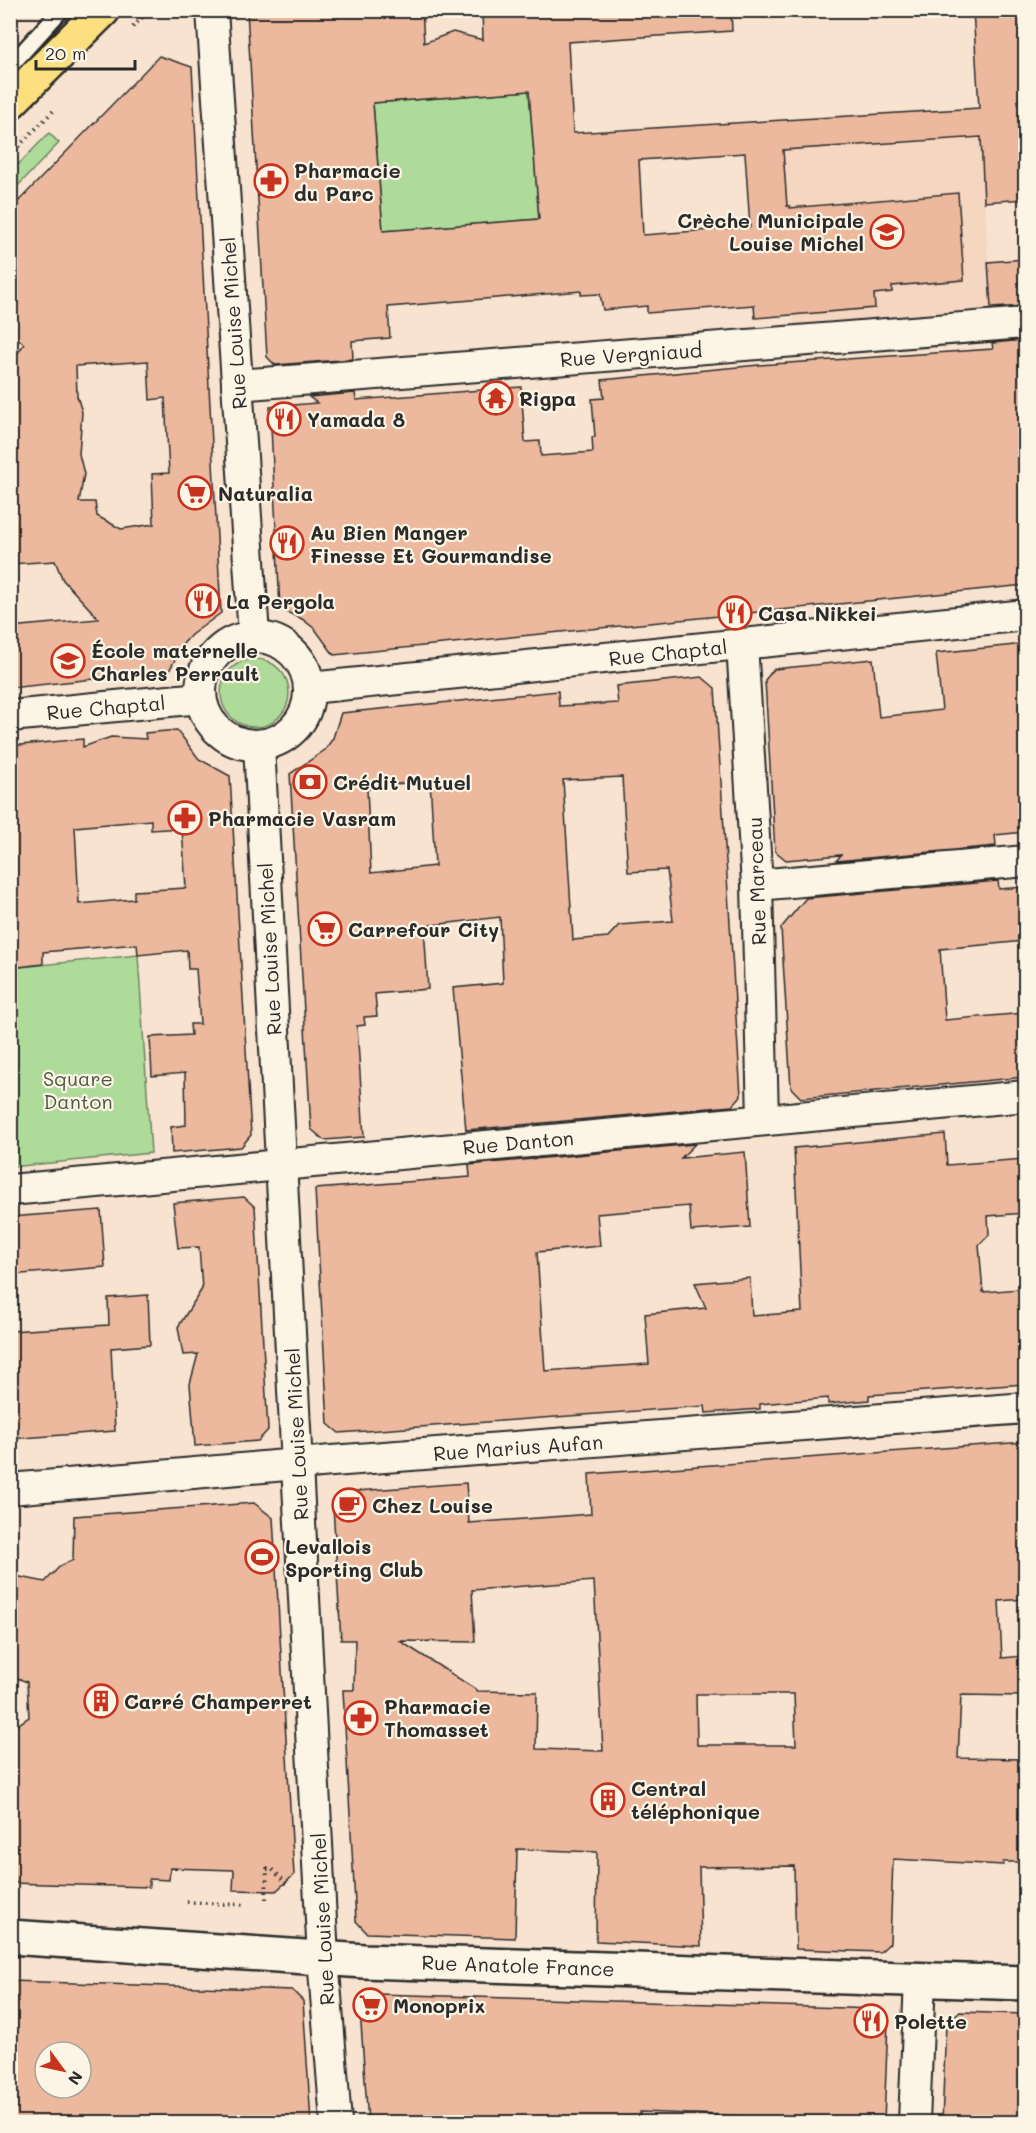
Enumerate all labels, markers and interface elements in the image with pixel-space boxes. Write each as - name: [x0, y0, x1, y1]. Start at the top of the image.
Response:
- scale bar: [36, 33, 135, 71]
- text: 20 m: [45, 41, 86, 65]
- place label: Pharmacie du Parc: [294, 157, 401, 206]
- pharmacy icon: Pharmacie du Parc: [253, 163, 289, 199]
- place label: Crèche Municipale Louise Michel: [677, 207, 864, 256]
- school or university icon: Crèche Municipale Louise Michel: [869, 214, 905, 250]
- street label: Rue Louise Michel: [214, 236, 252, 410]
- street label: Rue Vergniaud: [559, 336, 703, 372]
- temple icon: Rigpa: [478, 380, 514, 416]
- place label: Rigpa: [519, 385, 576, 411]
- restaurant icon: Yamada 8: [266, 401, 302, 437]
- place label: Yamada 8: [307, 406, 405, 432]
- supermarket icon: Naturalia: [177, 475, 213, 511]
- place label: Naturalia: [218, 480, 313, 506]
- place label: Au Bien Manger Finesse Et Gourmandise: [310, 519, 552, 568]
- restaurant icon: Au Bien Manger Finesse Et Gourmandise: [269, 525, 305, 561]
- restaurant icon: La Pergola: [185, 583, 221, 619]
- place label: La Pergola: [226, 588, 335, 614]
- restaurant icon: Casa Nikkei: [717, 595, 753, 631]
- place label: Casa Nikkei: [758, 600, 877, 626]
- street label: Rue Chaptal: [607, 633, 729, 671]
- place label: École maternelle Charles Perrault: [91, 637, 259, 686]
- school or university icon: École maternelle Charles Perrault: [50, 643, 86, 679]
- street label: Rue Chaptal: [45, 689, 167, 725]
- bank icon: Crédit Mutuel: [292, 764, 328, 800]
- place label: Crédit Mutuel: [333, 769, 471, 795]
- pharmacy icon: Pharmacie Vasram: [167, 800, 203, 836]
- place label: Pharmacie Vasram: [208, 805, 396, 831]
- street label: Rue Marceau: [741, 816, 771, 946]
- street label: Rue Louise Michel: [251, 862, 287, 1036]
- supermarket icon: Carrefour City: [307, 911, 343, 947]
- place label: Carrefour City: [348, 916, 499, 942]
- park label: Square Danton: [43, 1065, 113, 1114]
- street label: Rue Danton: [461, 1124, 575, 1160]
- street label: Rue Louise Michel: [278, 1347, 314, 1521]
- street label: Rue Marius Aufan: [432, 1428, 604, 1466]
- cafe icon: Chez Louise: [331, 1487, 367, 1523]
- place label: Chez Louise: [372, 1492, 493, 1518]
- place label: Levallois Sporting Club: [285, 1533, 423, 1582]
- sports icon: Levallois Sporting Club: [244, 1539, 280, 1575]
- building icon: Carré Champerret: [83, 1683, 119, 1719]
- place label: Carré Champerret: [124, 1688, 312, 1714]
- place label: Pharmacie Thomasset: [384, 1693, 491, 1742]
- pharmacy icon: Pharmacie Thomasset: [343, 1700, 379, 1736]
- place label: Central téléphonique: [631, 1775, 760, 1824]
- building icon: Central téléphonique: [590, 1782, 626, 1818]
- street label: Rue Louise Michel: [304, 1832, 340, 2006]
- street label: Rue Anatole France: [421, 1949, 615, 1981]
- supermarket icon: Monoprix: [352, 1987, 388, 2023]
- place label: Monoprix: [393, 1992, 485, 2018]
- restaurant icon: Polette: [853, 2003, 889, 2039]
- place label: Polette: [894, 2008, 967, 2034]
- north arrow: [33, 2040, 93, 2100]
- text: N: [64, 2068, 88, 2089]

